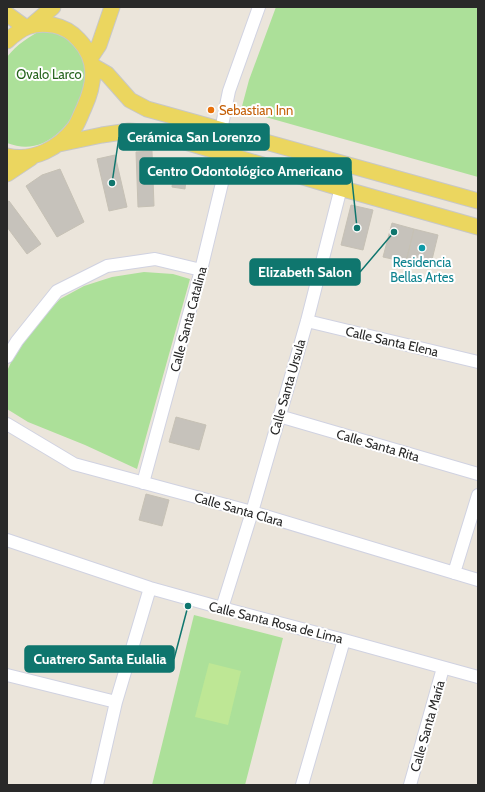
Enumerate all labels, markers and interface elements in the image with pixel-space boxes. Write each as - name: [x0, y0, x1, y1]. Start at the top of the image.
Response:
- park label: Ovalo Larco: [16, 66, 82, 82]
- place label: Sebastian Inn: [219, 102, 293, 118]
- marker: Sebastian Inn: [206, 105, 216, 115]
- callout: Cerámica San Lorenzo: [119, 124, 269, 150]
- text: Cerámica San Lorenzo: [127, 128, 261, 146]
- callout: Centro Odontológico Americano: [140, 158, 351, 184]
- text: Centro Odontológico Americano: [147, 162, 343, 180]
- marker: Residencia Bellas Artes: [417, 243, 427, 253]
- place label: Residencia Bellas Artes: [390, 254, 454, 285]
- callout: Elizabeth Salon: [250, 259, 360, 285]
- text: Elizabeth Salon: [258, 263, 352, 281]
- street label: Calle Santa Catalina: [166, 264, 210, 373]
- street label: Calle Santa Elena: [344, 323, 441, 360]
- street label: Calle Santa Ursula: [266, 336, 309, 437]
- street label: Calle Santa Rita: [335, 426, 422, 465]
- street label: Calle Santa Clara: [193, 489, 286, 530]
- street label: Calle Santa Rosa de Lima: [207, 598, 345, 647]
- callout: Cuatrero Santa Eulalia: [25, 646, 174, 672]
- text: Cuatrero Santa Eulalia: [34, 650, 167, 668]
- street label: Calle Santa María: [406, 678, 448, 774]

